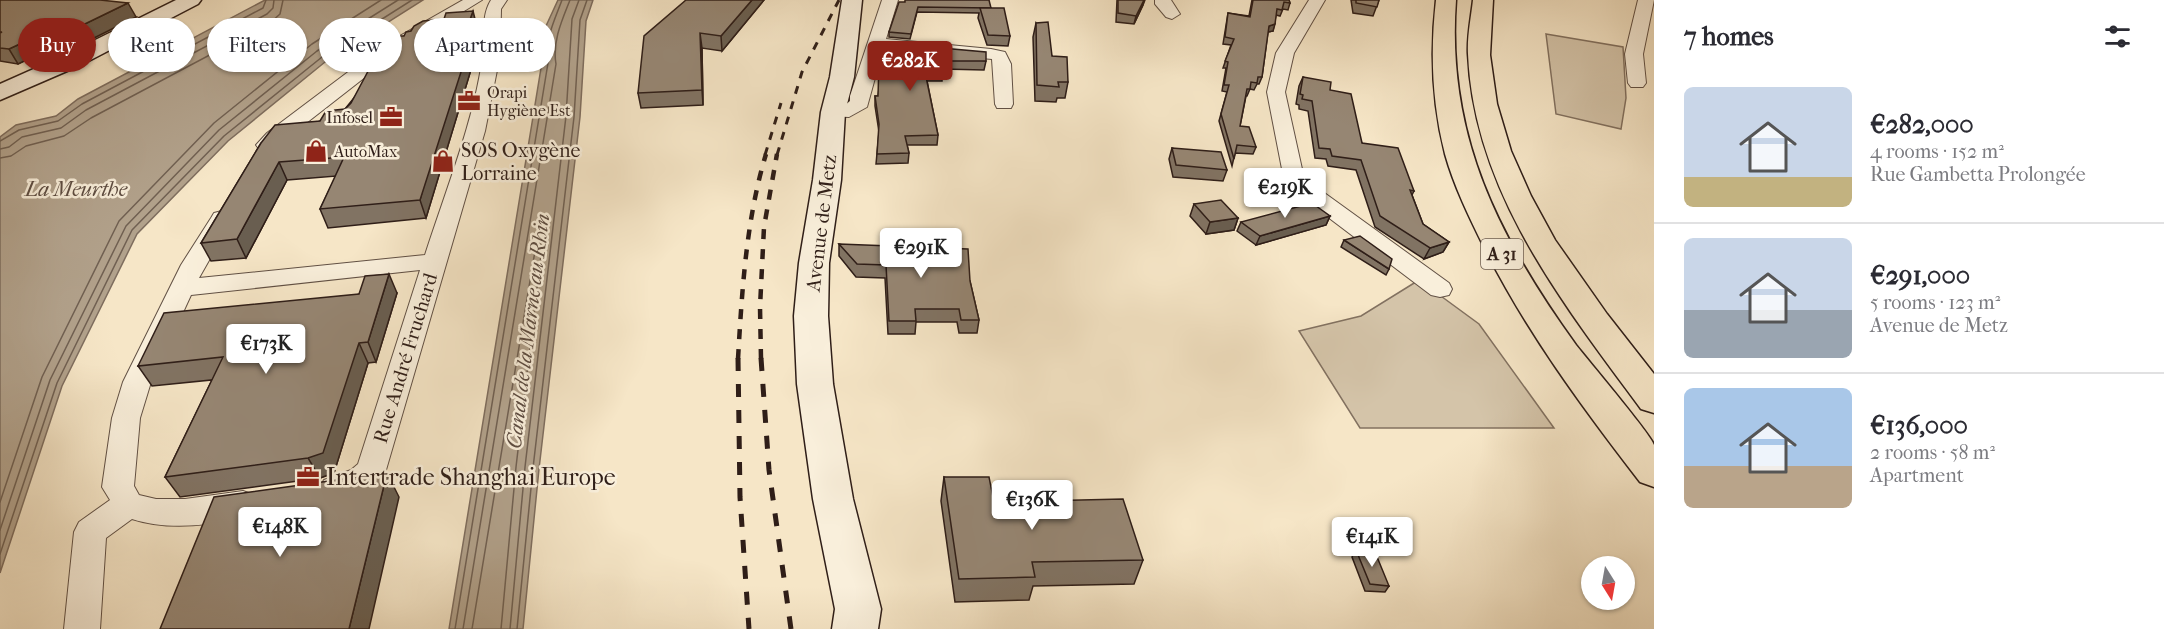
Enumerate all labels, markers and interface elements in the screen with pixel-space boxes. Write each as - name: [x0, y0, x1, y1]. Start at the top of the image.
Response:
- chip: Buy: [18, 18, 96, 72]
- chip: Rent: [108, 18, 195, 72]
- chip: Filters: [207, 18, 307, 72]
- chip: New: [319, 18, 402, 72]
- chip: Apartment: [414, 18, 555, 72]
- icon: filters: [2101, 20, 2134, 53]
- text: 7 homes: [1684, 21, 1774, 52]
- pin: €282K: [868, 41, 952, 92]
- text: €282K: [881, 49, 939, 72]
- place label: Orapi Hygiène Est: [487, 83, 571, 120]
- office icon: Orapi Hygiène Est: [456, 88, 482, 114]
- office icon: Infosel: [378, 104, 404, 130]
- place label: Infosel: [326, 108, 374, 127]
- text: €282,000: [1870, 109, 1974, 140]
- icon: home: [1732, 111, 1804, 183]
- shop icon: AutoMax: [303, 138, 329, 164]
- place label: SOS Oxygène Lorraine: [461, 139, 580, 185]
- text: 4 rooms · 152 m²: [1870, 140, 2004, 163]
- place label: AutoMax: [333, 142, 398, 161]
- shop icon: SOS Oxygène Lorraine: [430, 148, 456, 174]
- street label: Avenue de Metz: [802, 153, 841, 294]
- text: Rue Gambetta Prolongée: [1870, 163, 2086, 186]
- pin: €219K: [1243, 168, 1327, 219]
- text: €219K: [1258, 176, 1312, 199]
- water label: La Meurthe: [23, 177, 128, 201]
- water label: Canal de la Marne au Rhin: [502, 212, 554, 450]
- pin: €291K: [879, 228, 963, 279]
- text: €291K: [894, 236, 948, 259]
- road number: A 31: [1481, 239, 1523, 269]
- text: €291,000: [1870, 260, 1970, 291]
- icon: home: [1732, 262, 1804, 334]
- street label: Rue André Fruchard: [369, 269, 443, 446]
- text: 5 rooms · 123 m²: [1870, 291, 2000, 314]
- text: Avenue de Metz: [1870, 314, 2008, 337]
- pin: €173K: [224, 324, 308, 375]
- text: €173K: [240, 332, 292, 355]
- text: €136,000: [1870, 410, 1968, 441]
- icon: home: [1732, 412, 1804, 484]
- text: 2 rooms · 58 m²: [1870, 441, 1995, 464]
- place label: Intertrade Shanghai Europe: [326, 463, 616, 491]
- office icon: Intertrade Shanghai Europe: [295, 464, 321, 490]
- text: Apartment: [1870, 464, 1964, 487]
- pin: €136K: [990, 480, 1074, 531]
- text: €136K: [1006, 488, 1058, 511]
- pin: €148K: [238, 507, 322, 558]
- text: €148K: [252, 515, 308, 538]
- pin: €141K: [1330, 517, 1414, 568]
- text: €141K: [1346, 525, 1398, 548]
- north arrow: [1581, 556, 1635, 610]
- map controls: [1581, 556, 1635, 610]

